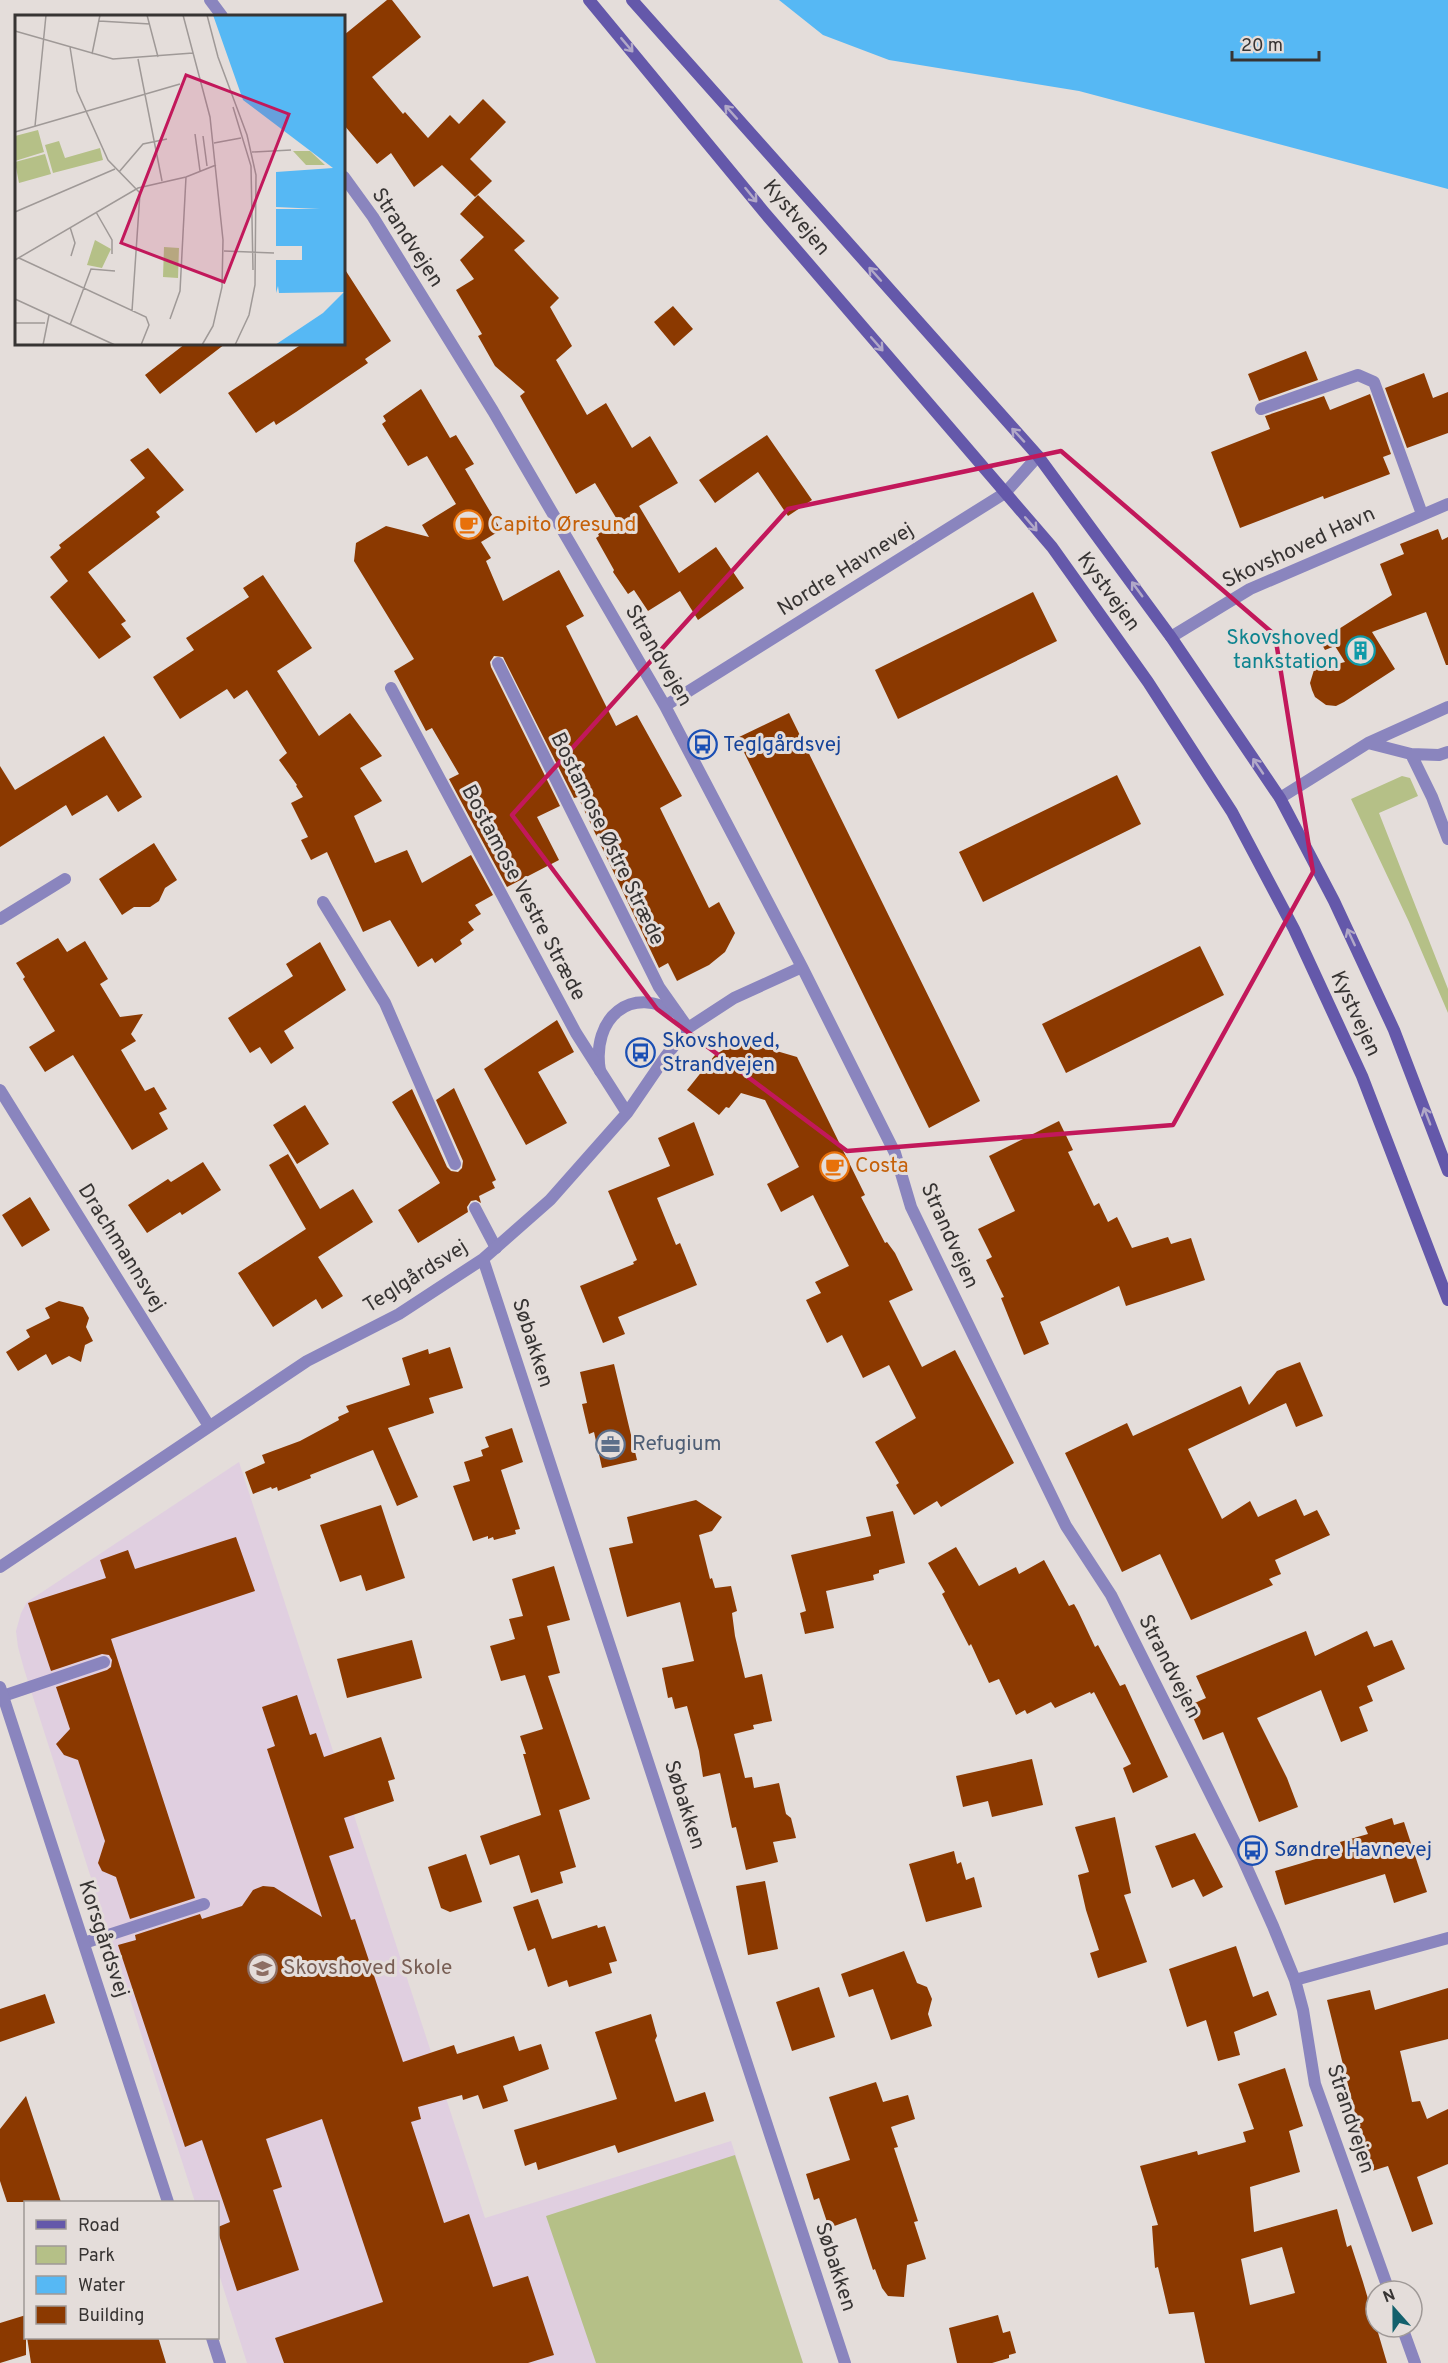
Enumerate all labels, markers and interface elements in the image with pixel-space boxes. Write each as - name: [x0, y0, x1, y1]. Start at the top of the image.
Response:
- inset map: [15, 15, 345, 345]
- scale bar: [1232, 24, 1319, 62]
- text: 20 m: [1241, 35, 1283, 58]
- one-way arrow: [620, 37, 634, 52]
- one-way arrow: [724, 105, 738, 120]
- street label: Kystvejen: [756, 174, 836, 262]
- street label: Strandvejen: [365, 183, 449, 293]
- one-way arrow: [744, 187, 757, 203]
- one-way arrow: [868, 266, 882, 281]
- one-way arrow: [870, 336, 884, 351]
- one-way arrow: [1012, 428, 1026, 443]
- street label: Skovshoved Havn: [1218, 501, 1380, 595]
- cafe icon: Capito Øresund: [453, 509, 485, 541]
- place label: Capito Øresund: [490, 512, 636, 539]
- one-way arrow: [1024, 515, 1038, 531]
- street label: Nordre Havnevej: [773, 517, 919, 623]
- street label: Kystvejen: [1070, 547, 1146, 637]
- one-way arrow: [1131, 582, 1143, 598]
- street label: Strandvejen: [618, 600, 698, 712]
- place label: Skovshoved tankstation: [1226, 625, 1339, 676]
- building icon: Skovshoved tankstation: [1344, 634, 1376, 666]
- street label: Bostamose Østre Stræde: [544, 728, 670, 950]
- bus stop icon: Teglgårdsvej: [686, 729, 718, 761]
- place label: Teglgårdsvej: [723, 732, 841, 759]
- one-way arrow: [1252, 758, 1264, 775]
- street label: Bostamose Vestre Stræde: [455, 780, 591, 1006]
- one-way arrow: [1344, 928, 1356, 946]
- street label: Kystvejen: [1323, 967, 1387, 1061]
- place label: Skovshoved, Strandvejen: [662, 1028, 780, 1079]
- bus stop icon: Skovshoved, Strandvejen: [625, 1037, 657, 1069]
- one-way arrow: [1421, 1108, 1432, 1126]
- cafe icon: Costa: [818, 1150, 850, 1182]
- place label: Costa: [855, 1153, 909, 1180]
- street label: Drachmannsvej: [71, 1179, 171, 1317]
- street label: Strandvejen: [914, 1179, 984, 1293]
- street label: Teglgårdsvej: [359, 1234, 473, 1320]
- street label: Søbakken: [505, 1295, 559, 1391]
- office icon: Refugium: [595, 1428, 627, 1460]
- place label: Refugium: [632, 1431, 721, 1458]
- street label: Strandvejen: [1131, 1610, 1207, 1724]
- street label: Søbakken: [657, 1757, 711, 1853]
- bus stop icon: Søndre Havnevej: [1237, 1834, 1269, 1866]
- place label: Søndre Havnevej: [1274, 1837, 1432, 1864]
- street label: Korsgårdsvej: [71, 1877, 135, 2001]
- school or university icon: Skovshoved Skole: [246, 1952, 278, 1984]
- place label: Skovshoved Skole: [283, 1955, 452, 1982]
- street label: Strandvejen: [1320, 2061, 1380, 2177]
- legend: [24, 2201, 219, 2339]
- text: Road: [78, 2215, 120, 2238]
- street label: Søbakken: [808, 2219, 862, 2315]
- text: Park: [78, 2245, 115, 2268]
- text: Water: [78, 2275, 125, 2298]
- north arrow: [1364, 2279, 1424, 2339]
- text: N: [1380, 2285, 1398, 2308]
- text: Building: [78, 2305, 144, 2328]

